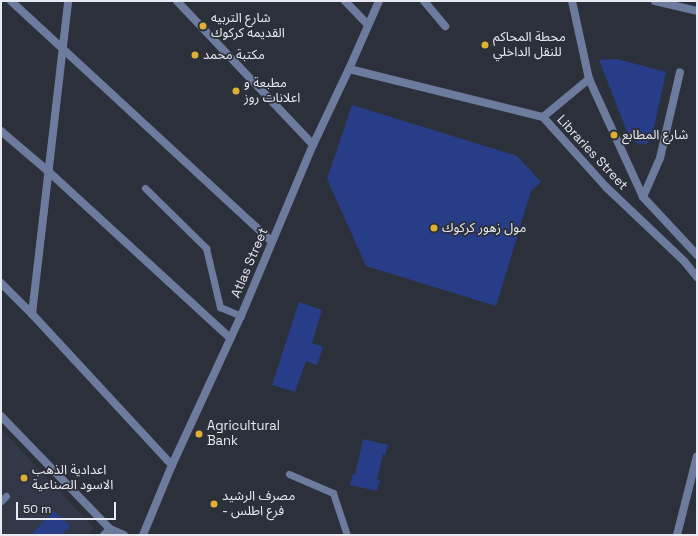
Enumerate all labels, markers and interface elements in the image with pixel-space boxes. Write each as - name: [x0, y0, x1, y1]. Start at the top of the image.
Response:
- place label: شارع التربيه القديمه كركوك: [211, 11, 285, 42]
- marker: شارع التربيه القديمه كركوك: [198, 21, 208, 31]
- place label: محطة المحاكم للنقل الداخلي: [493, 30, 566, 61]
- marker: محطة المحاكم للنقل الداخلي: [480, 40, 490, 50]
- place label: مكتبة محمد: [203, 47, 265, 63]
- marker: مكتبة محمد: [190, 50, 200, 60]
- place label: مطبعة و اعلانات روز: [244, 76, 300, 107]
- marker: مطبعة و اعلانات روز: [231, 86, 241, 96]
- street label: Libraries Street: [553, 112, 631, 194]
- place label: شارع المطابع: [622, 127, 688, 143]
- marker: شارع المطابع: [609, 130, 619, 140]
- place label: مول زهور كركوك: [442, 220, 526, 236]
- marker: مول زهور كركوك: [429, 223, 439, 233]
- street label: Atlas Street: [228, 226, 272, 300]
- place label: Agricultural Bank: [207, 419, 280, 450]
- marker: Agricultural Bank: [194, 429, 204, 439]
- place label: اعدادية الذهب الاسود الصناعية: [32, 463, 113, 494]
- marker: اعدادية الذهب الاسود الصناعية: [19, 473, 29, 483]
- place label: مصرف الرشيد - فرع اطلس: [222, 489, 295, 520]
- scale bar: [18, 494, 118, 520]
- marker: مصرف الرشيد - فرع اطلس: [209, 499, 219, 509]
- text: 50 m: [23, 501, 51, 517]

